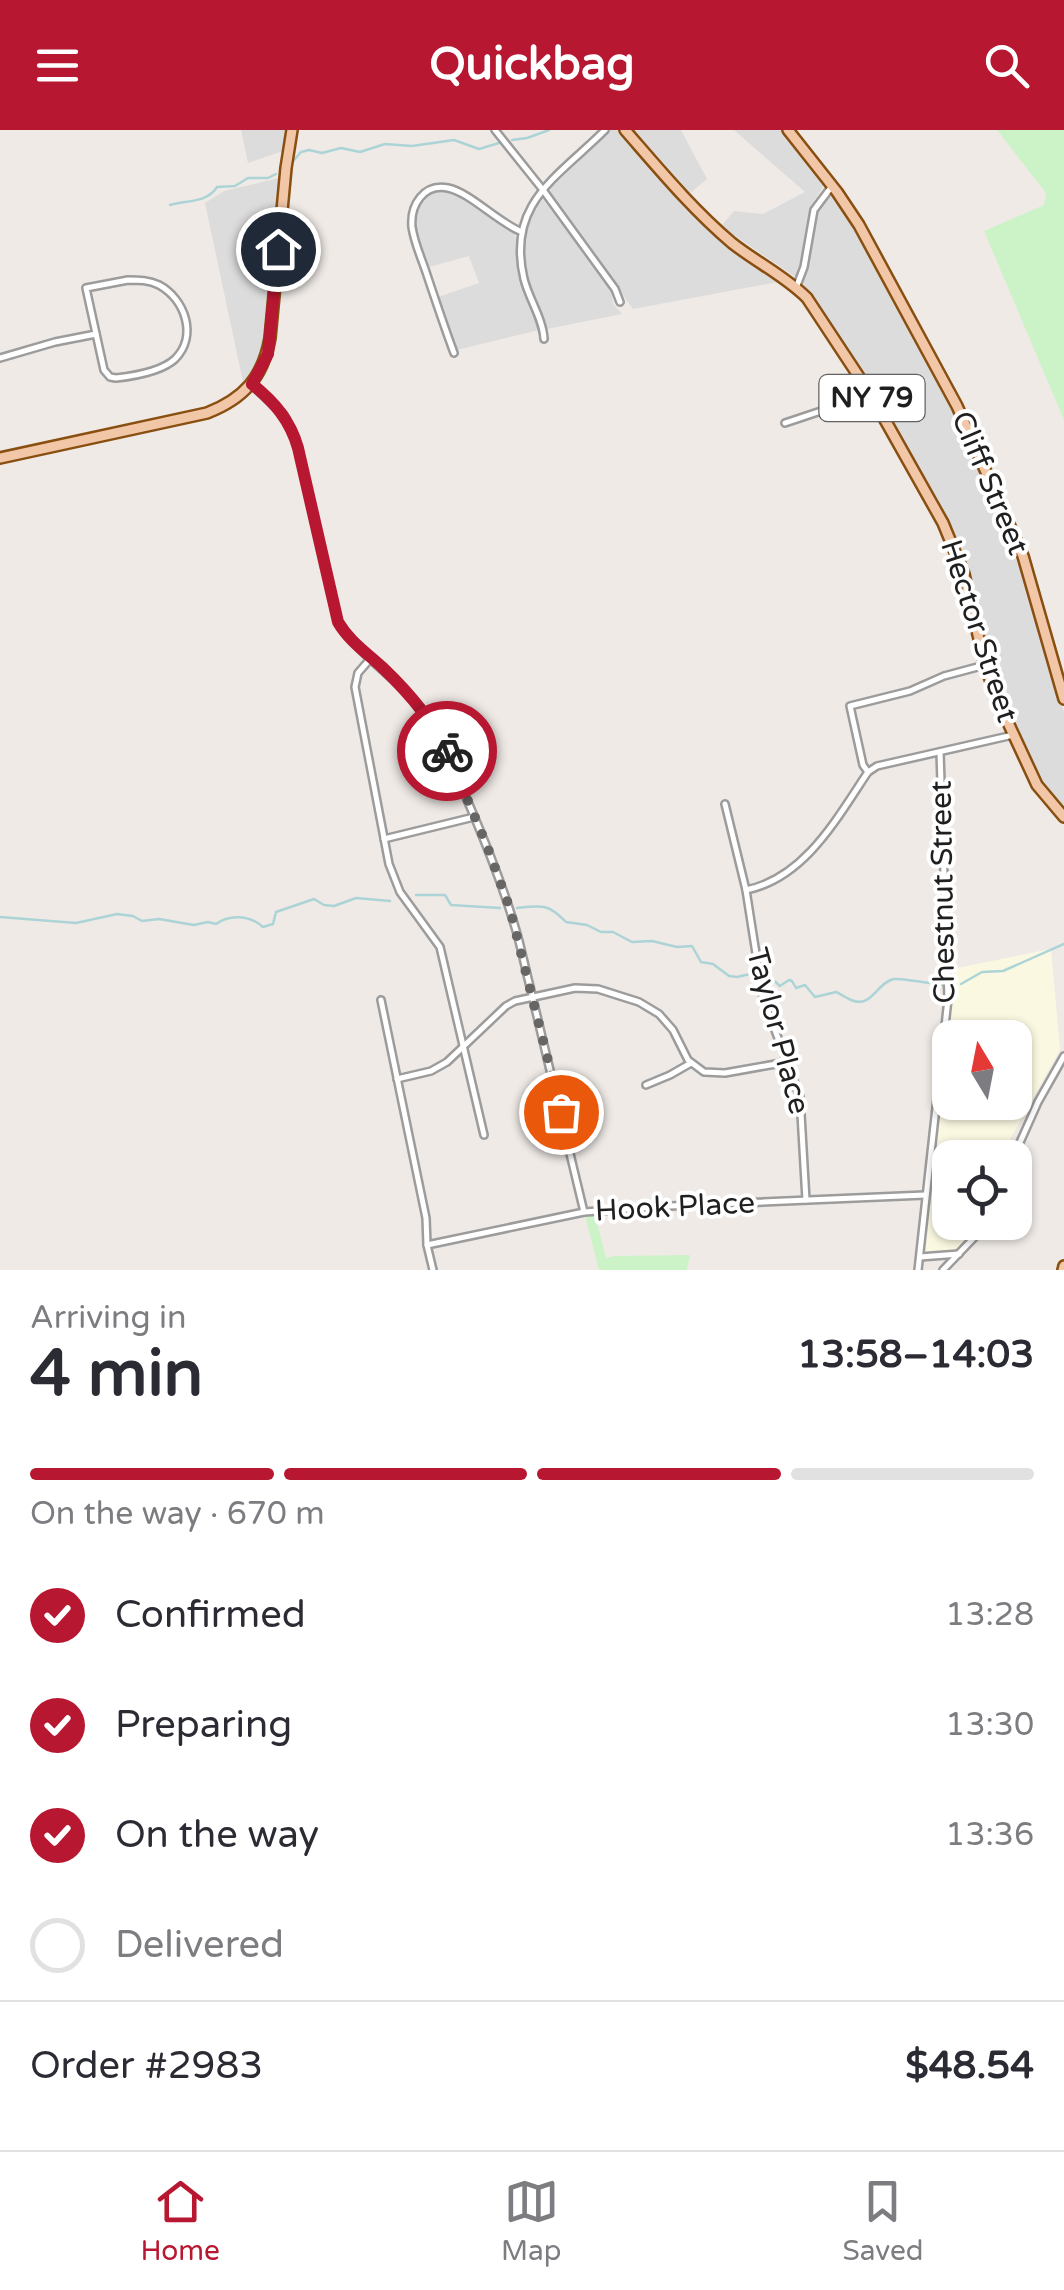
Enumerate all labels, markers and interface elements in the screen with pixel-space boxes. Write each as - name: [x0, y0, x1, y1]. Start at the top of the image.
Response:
- icon: menu: [30, 38, 85, 93]
- text: Quickbag: [429, 38, 635, 92]
- icon: search: [979, 38, 1034, 93]
- pin: [236, 207, 321, 292]
- icon: home: [251, 222, 306, 277]
- road number: NY 79: [820, 375, 924, 421]
- street label: Cliff Street: [943, 406, 1037, 560]
- street label: Hector Street: [932, 535, 1026, 727]
- courier: [397, 701, 497, 801]
- icon: bike: [420, 724, 475, 779]
- street label: Chestnut Street: [923, 780, 963, 1004]
- street label: Taylor Place: [738, 944, 818, 1118]
- north arrow: [932, 1020, 1032, 1120]
- map controls: [932, 1020, 1032, 1240]
- pin: [519, 1070, 604, 1155]
- icon: bag: [534, 1085, 589, 1140]
- button: locate: [932, 1140, 1032, 1240]
- street label: Hook Place: [594, 1184, 756, 1230]
- text: Arriving in: [30, 1299, 187, 1337]
- text: 13:58–14:03: [797, 1332, 1034, 1378]
- text: 4 min: [30, 1335, 203, 1414]
- text: On the way · 670 m: [30, 1495, 325, 1533]
- icon: check: [30, 1588, 85, 1643]
- text: Confirmed: [115, 1592, 306, 1638]
- text: 13:28: [945, 1596, 1034, 1634]
- icon: check: [30, 1698, 85, 1753]
- text: Preparing: [115, 1702, 292, 1748]
- text: 13:30: [945, 1706, 1034, 1744]
- icon: check: [30, 1808, 85, 1863]
- text: On the way: [115, 1812, 319, 1858]
- text: 13:36: [945, 1816, 1034, 1854]
- text: Delivered: [115, 1922, 284, 1968]
- text: Order #2983: [30, 2043, 263, 2089]
- text: $48.54: [905, 2043, 1034, 2089]
- tab: Home: [141, 2174, 220, 2268]
- tab: Map: [501, 2174, 561, 2268]
- tab: Saved: [843, 2174, 923, 2268]

